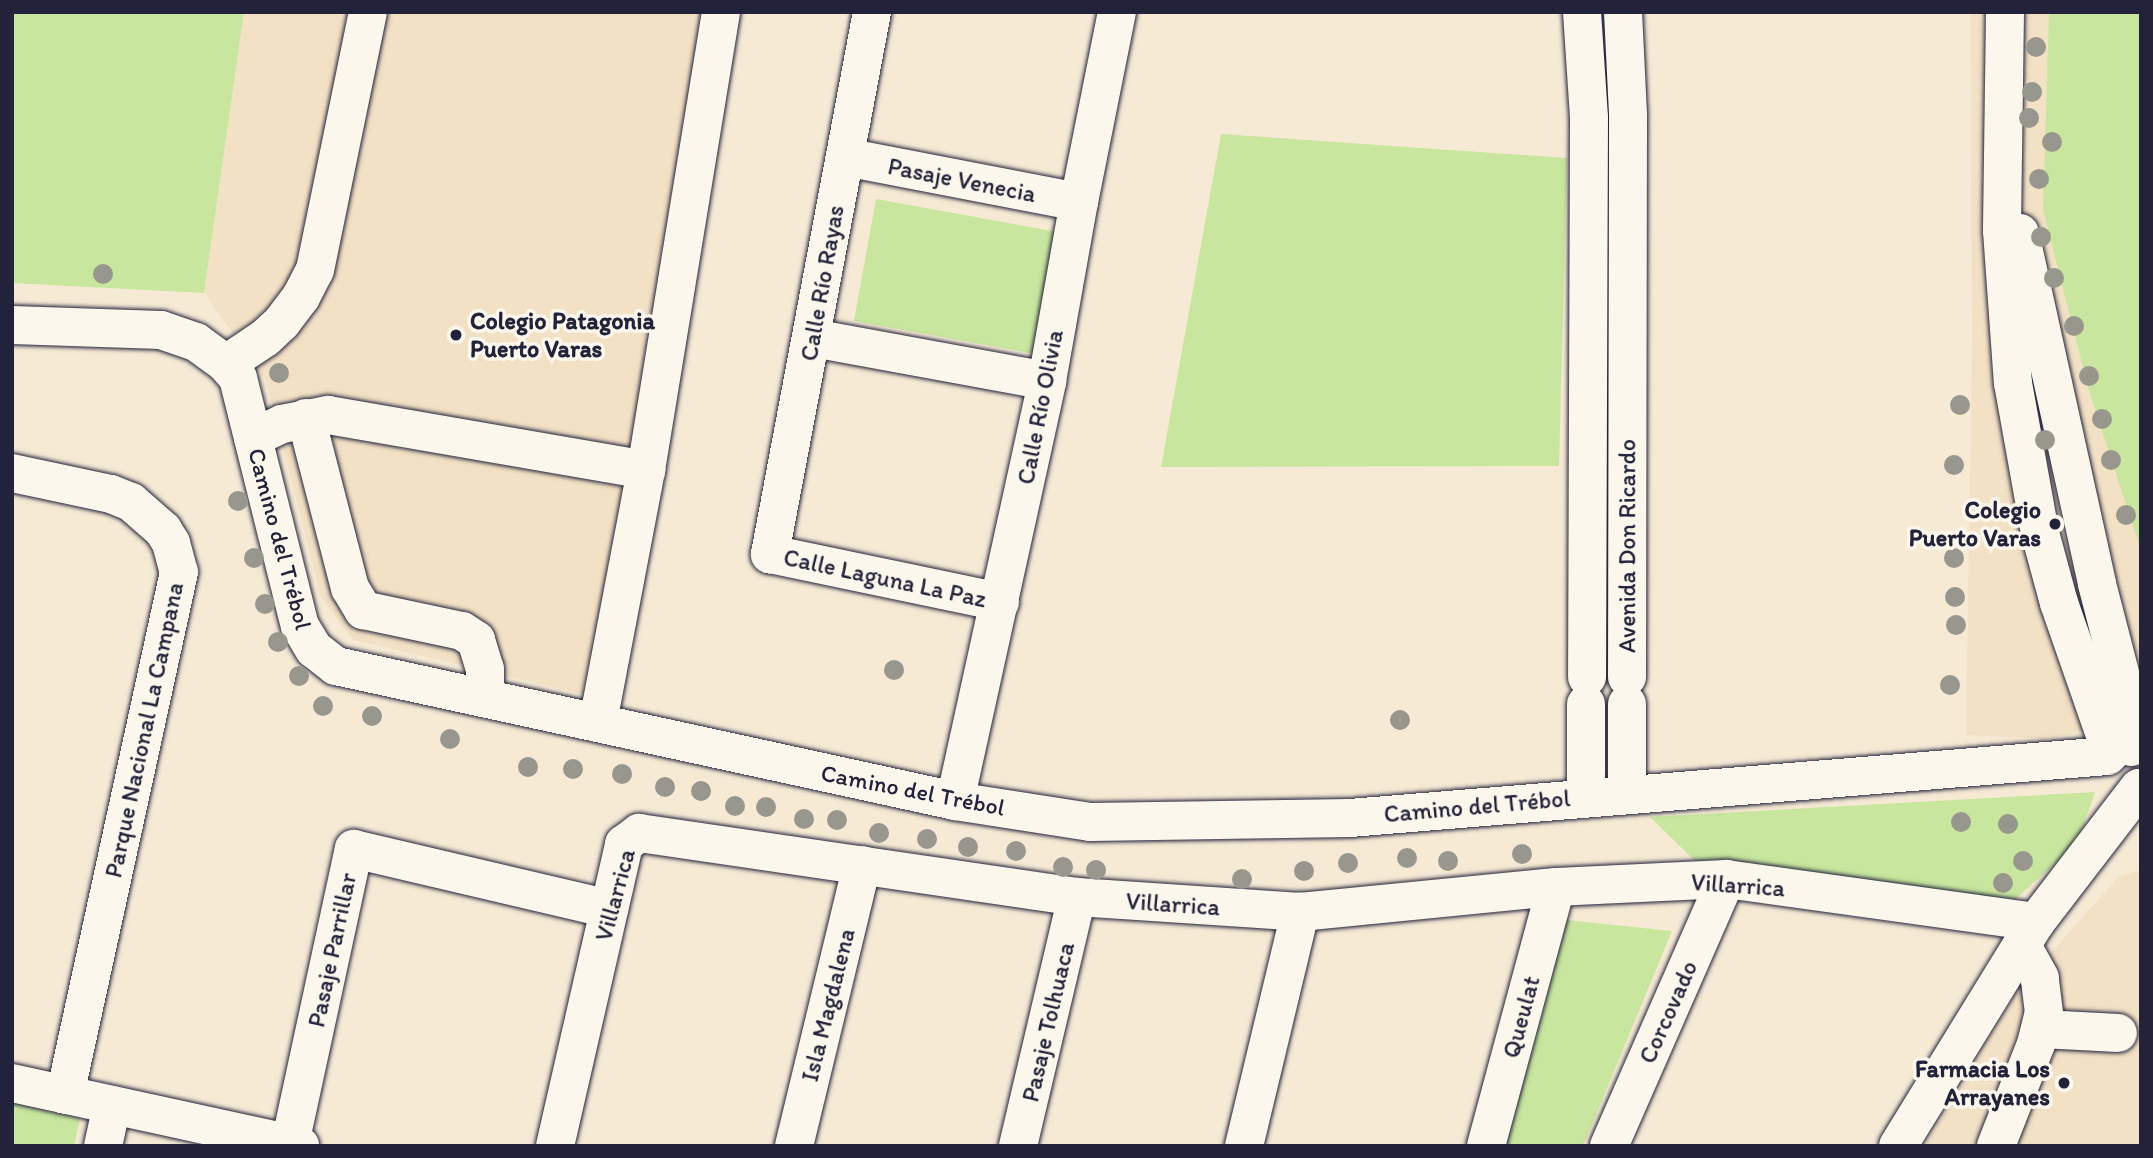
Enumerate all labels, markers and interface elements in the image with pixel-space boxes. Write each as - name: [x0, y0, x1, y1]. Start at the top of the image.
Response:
- street label: Pasaje Venecia: [886, 152, 1038, 208]
- street label: Calle Río Rayas: [794, 203, 850, 363]
- place label: Colegio Patagonia Puerto Varas: [470, 307, 654, 363]
- marker: Colegio Patagonia Puerto Varas: [448, 327, 464, 343]
- street label: Calle Río Olivia: [1011, 327, 1069, 487]
- street label: Avenida Don Ricardo: [1613, 440, 1641, 652]
- street label: Camino del Trébol: [242, 446, 318, 632]
- place label: Colegio Puerto Varas: [1909, 496, 2041, 552]
- marker: Colegio Puerto Varas: [2047, 516, 2063, 532]
- street label: Calle Laguna La Paz: [781, 543, 989, 613]
- street label: Parque Nacional La Campana: [99, 580, 189, 880]
- street label: Camino del Trébol: [819, 758, 1007, 822]
- street label: Camino del Trébol: [1383, 784, 1571, 828]
- street label: Villarrica: [589, 846, 641, 944]
- street label: Villarrica: [1690, 867, 1786, 903]
- street label: Pasaje Parrillar: [302, 871, 362, 1029]
- street label: Villarrica: [1125, 886, 1221, 922]
- street label: Isla Magdalena: [795, 925, 861, 1085]
- street label: Pasaje Tolhuaca: [1016, 940, 1080, 1104]
- street label: Corcovado: [1633, 956, 1703, 1068]
- street label: Queulat: [1496, 973, 1546, 1061]
- place label: Farmacia Los Arrayanes: [1915, 1055, 2050, 1111]
- marker: Farmacia Los Arrayanes: [2056, 1075, 2072, 1091]

